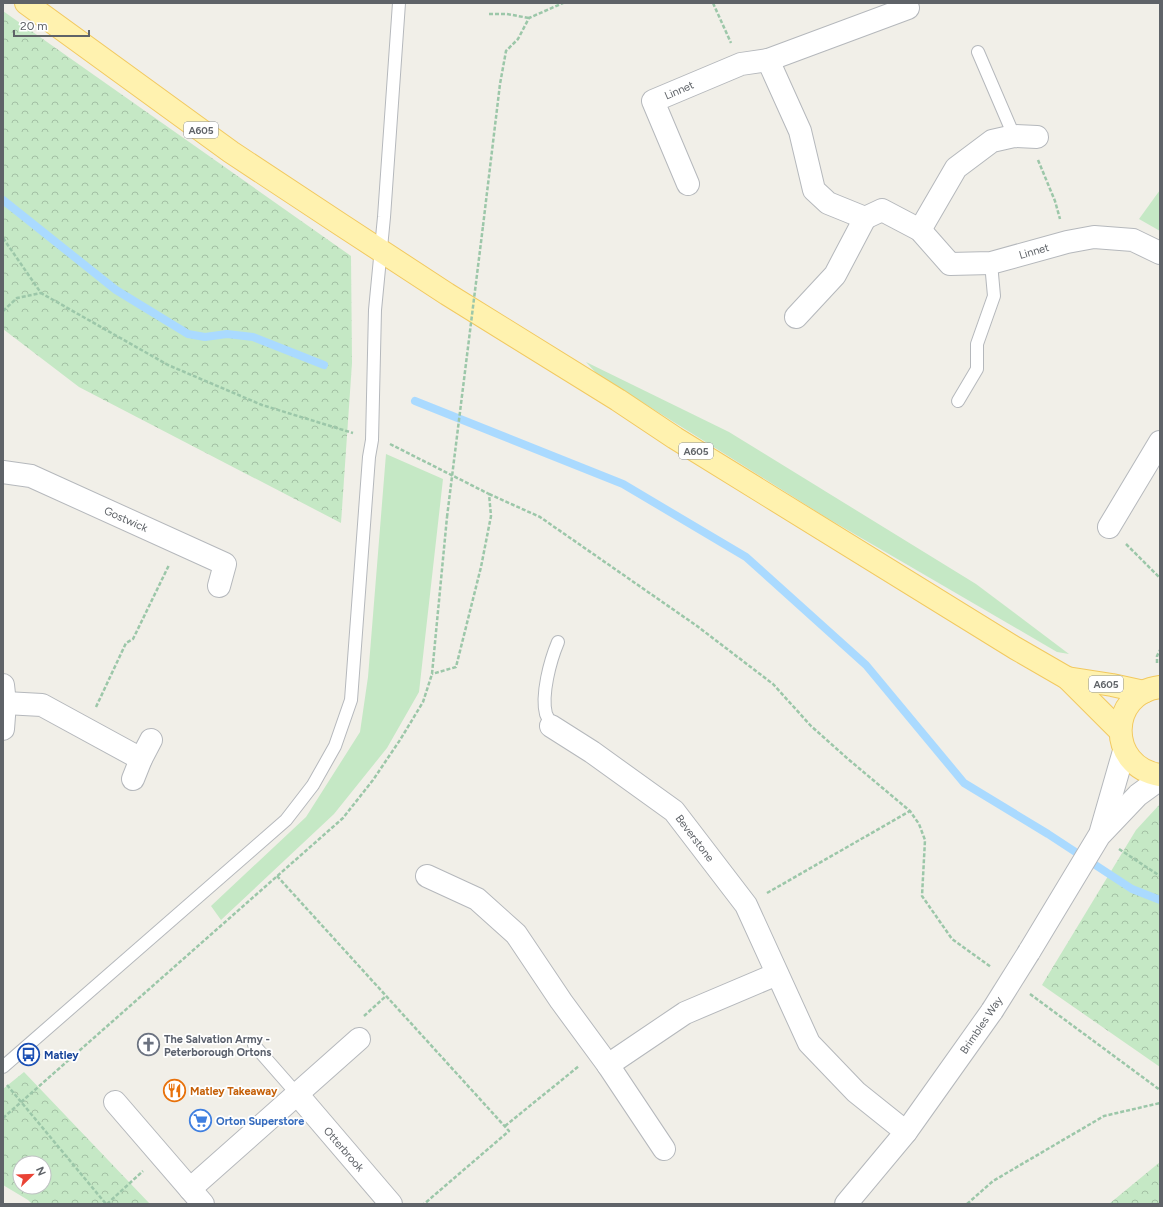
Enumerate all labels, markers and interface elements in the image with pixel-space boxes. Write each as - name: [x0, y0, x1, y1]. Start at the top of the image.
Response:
- scale bar: [14, 12, 89, 38]
- text: 20 m: [20, 19, 48, 33]
- street label: Linnet: [663, 78, 696, 102]
- road number: A605: [184, 122, 218, 138]
- street label: Linnet: [1018, 241, 1051, 262]
- road number: A605: [679, 443, 713, 459]
- street label: Gostwick: [102, 504, 150, 535]
- road number: A605: [1089, 676, 1123, 692]
- street label: Beverstone: [673, 812, 717, 864]
- street label: Brimbles Way: [957, 994, 1006, 1056]
- church icon: The Salvation Army - Peterborough Ortons: [136, 1032, 162, 1058]
- place label: The Salvation Army - Peterborough Ortons: [164, 1033, 271, 1059]
- bus stop icon: Matley: [15, 1042, 41, 1068]
- place label: Matley: [44, 1049, 79, 1062]
- restaurant icon: Matley Takeaway: [162, 1078, 188, 1104]
- place label: Matley Takeaway: [190, 1085, 278, 1098]
- supermarket icon: Orton Superstore: [187, 1108, 213, 1134]
- place label: Orton Superstore: [216, 1115, 304, 1128]
- street label: Otterbrook: [321, 1124, 367, 1175]
- north arrow: [12, 1155, 52, 1195]
- text: N: [33, 1165, 48, 1178]

